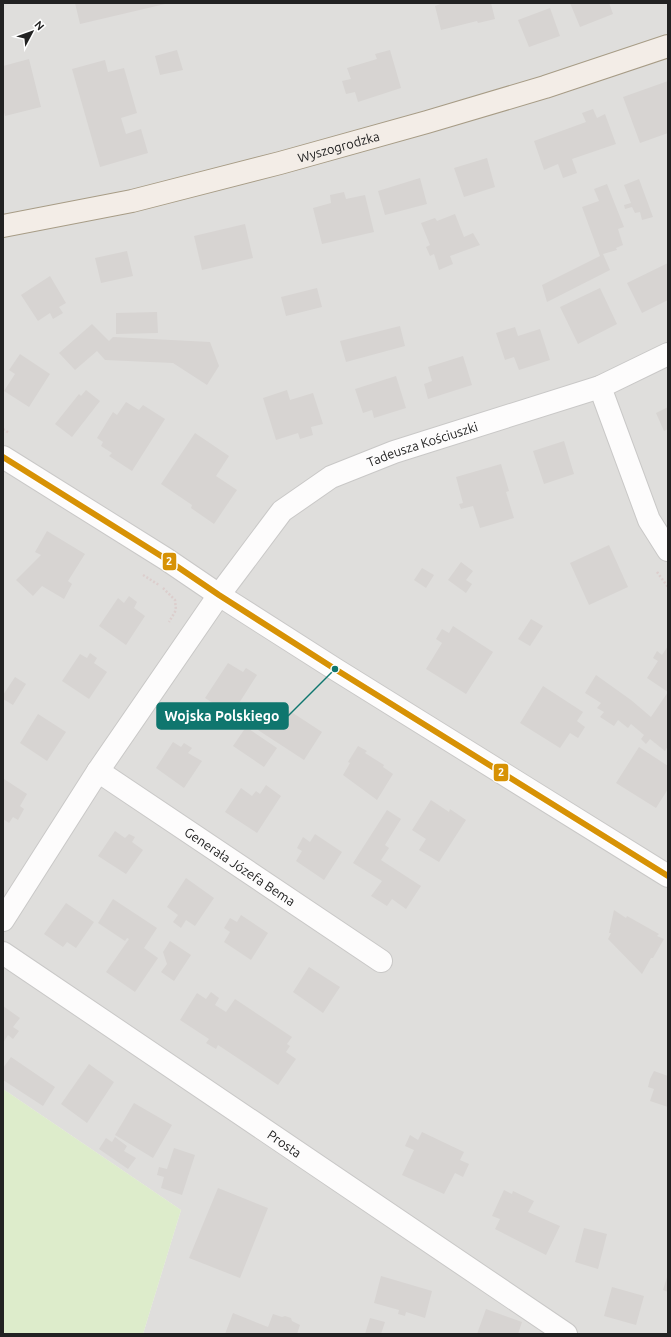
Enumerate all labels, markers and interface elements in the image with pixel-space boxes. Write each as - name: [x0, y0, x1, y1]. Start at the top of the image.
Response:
- north arrow: [12, 12, 52, 52]
- text: N: [32, 18, 47, 32]
- street label: Wyszogrodzka: [296, 129, 381, 165]
- street label: Tadeusza Kościuszki: [365, 419, 479, 469]
- line badge: 2: [162, 552, 177, 571]
- text: 2: [166, 555, 172, 567]
- callout: Wojska Polskiego: [157, 703, 288, 729]
- text: Wojska Polskiego: [165, 708, 279, 724]
- line badge: 2: [493, 763, 509, 782]
- text: 2: [498, 766, 504, 778]
- street label: Generała Józefa Bema: [182, 824, 298, 908]
- street label: Prosta: [265, 1127, 304, 1160]

